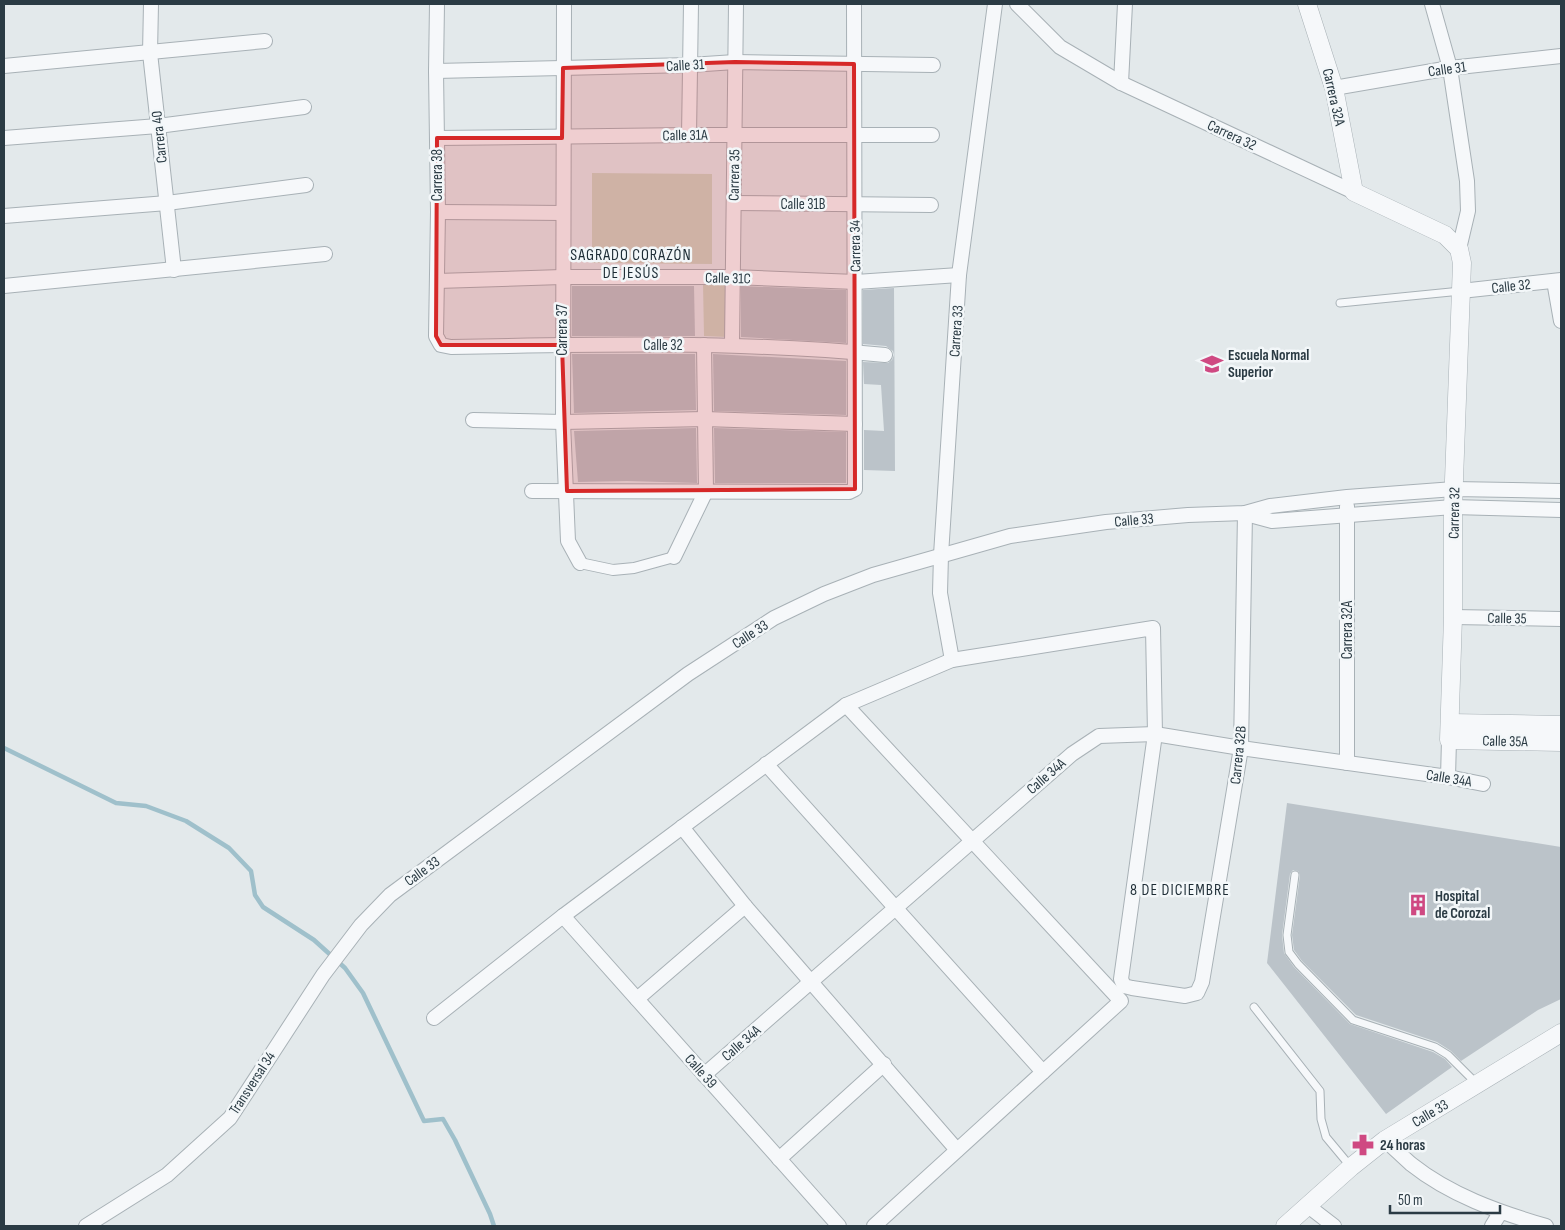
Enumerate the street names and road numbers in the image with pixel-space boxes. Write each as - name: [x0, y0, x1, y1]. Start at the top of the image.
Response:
- street label: Calle 31: [665, 55, 705, 76]
- street label: Calle 31: [1427, 57, 1468, 82]
- street label: Carrera 32A: [1318, 67, 1349, 128]
- street label: Carrera 40: [147, 110, 172, 164]
- street label: Carrera 32: [1204, 116, 1259, 155]
- street label: Calle 31A: [662, 126, 708, 145]
- street label: Carrera 38: [428, 149, 447, 201]
- street label: Carrera 35: [725, 149, 744, 201]
- street label: Calle 31B: [780, 195, 826, 214]
- street label: Carrera 34: [846, 220, 865, 272]
- street label: Calle 31C: [705, 269, 751, 288]
- street label: Calle 32: [1491, 275, 1532, 298]
- street label: Carrera 37: [553, 304, 572, 356]
- street label: Carrera 33: [945, 304, 968, 358]
- street label: Calle 32: [643, 336, 683, 355]
- street label: Carrera 32: [1445, 487, 1464, 539]
- street label: Calle 33: [1114, 509, 1154, 532]
- street label: Carrera 32A: [1338, 600, 1357, 659]
- street label: Calle 35: [1487, 609, 1527, 628]
- street label: Calle 33: [729, 616, 772, 653]
- street label: Carrera 32B: [1226, 725, 1251, 785]
- street label: Calle 35A: [1482, 732, 1528, 751]
- street label: Calle 34A: [1023, 754, 1070, 799]
- street label: Calle 34A: [1425, 766, 1474, 792]
- street label: Calle 33: [401, 852, 444, 891]
- street label: Calle 34A: [718, 1021, 765, 1066]
- street label: Transversal 34: [225, 1048, 280, 1118]
- street label: Calle 39: [680, 1050, 721, 1092]
- street label: Calle 33: [1408, 1095, 1452, 1132]

